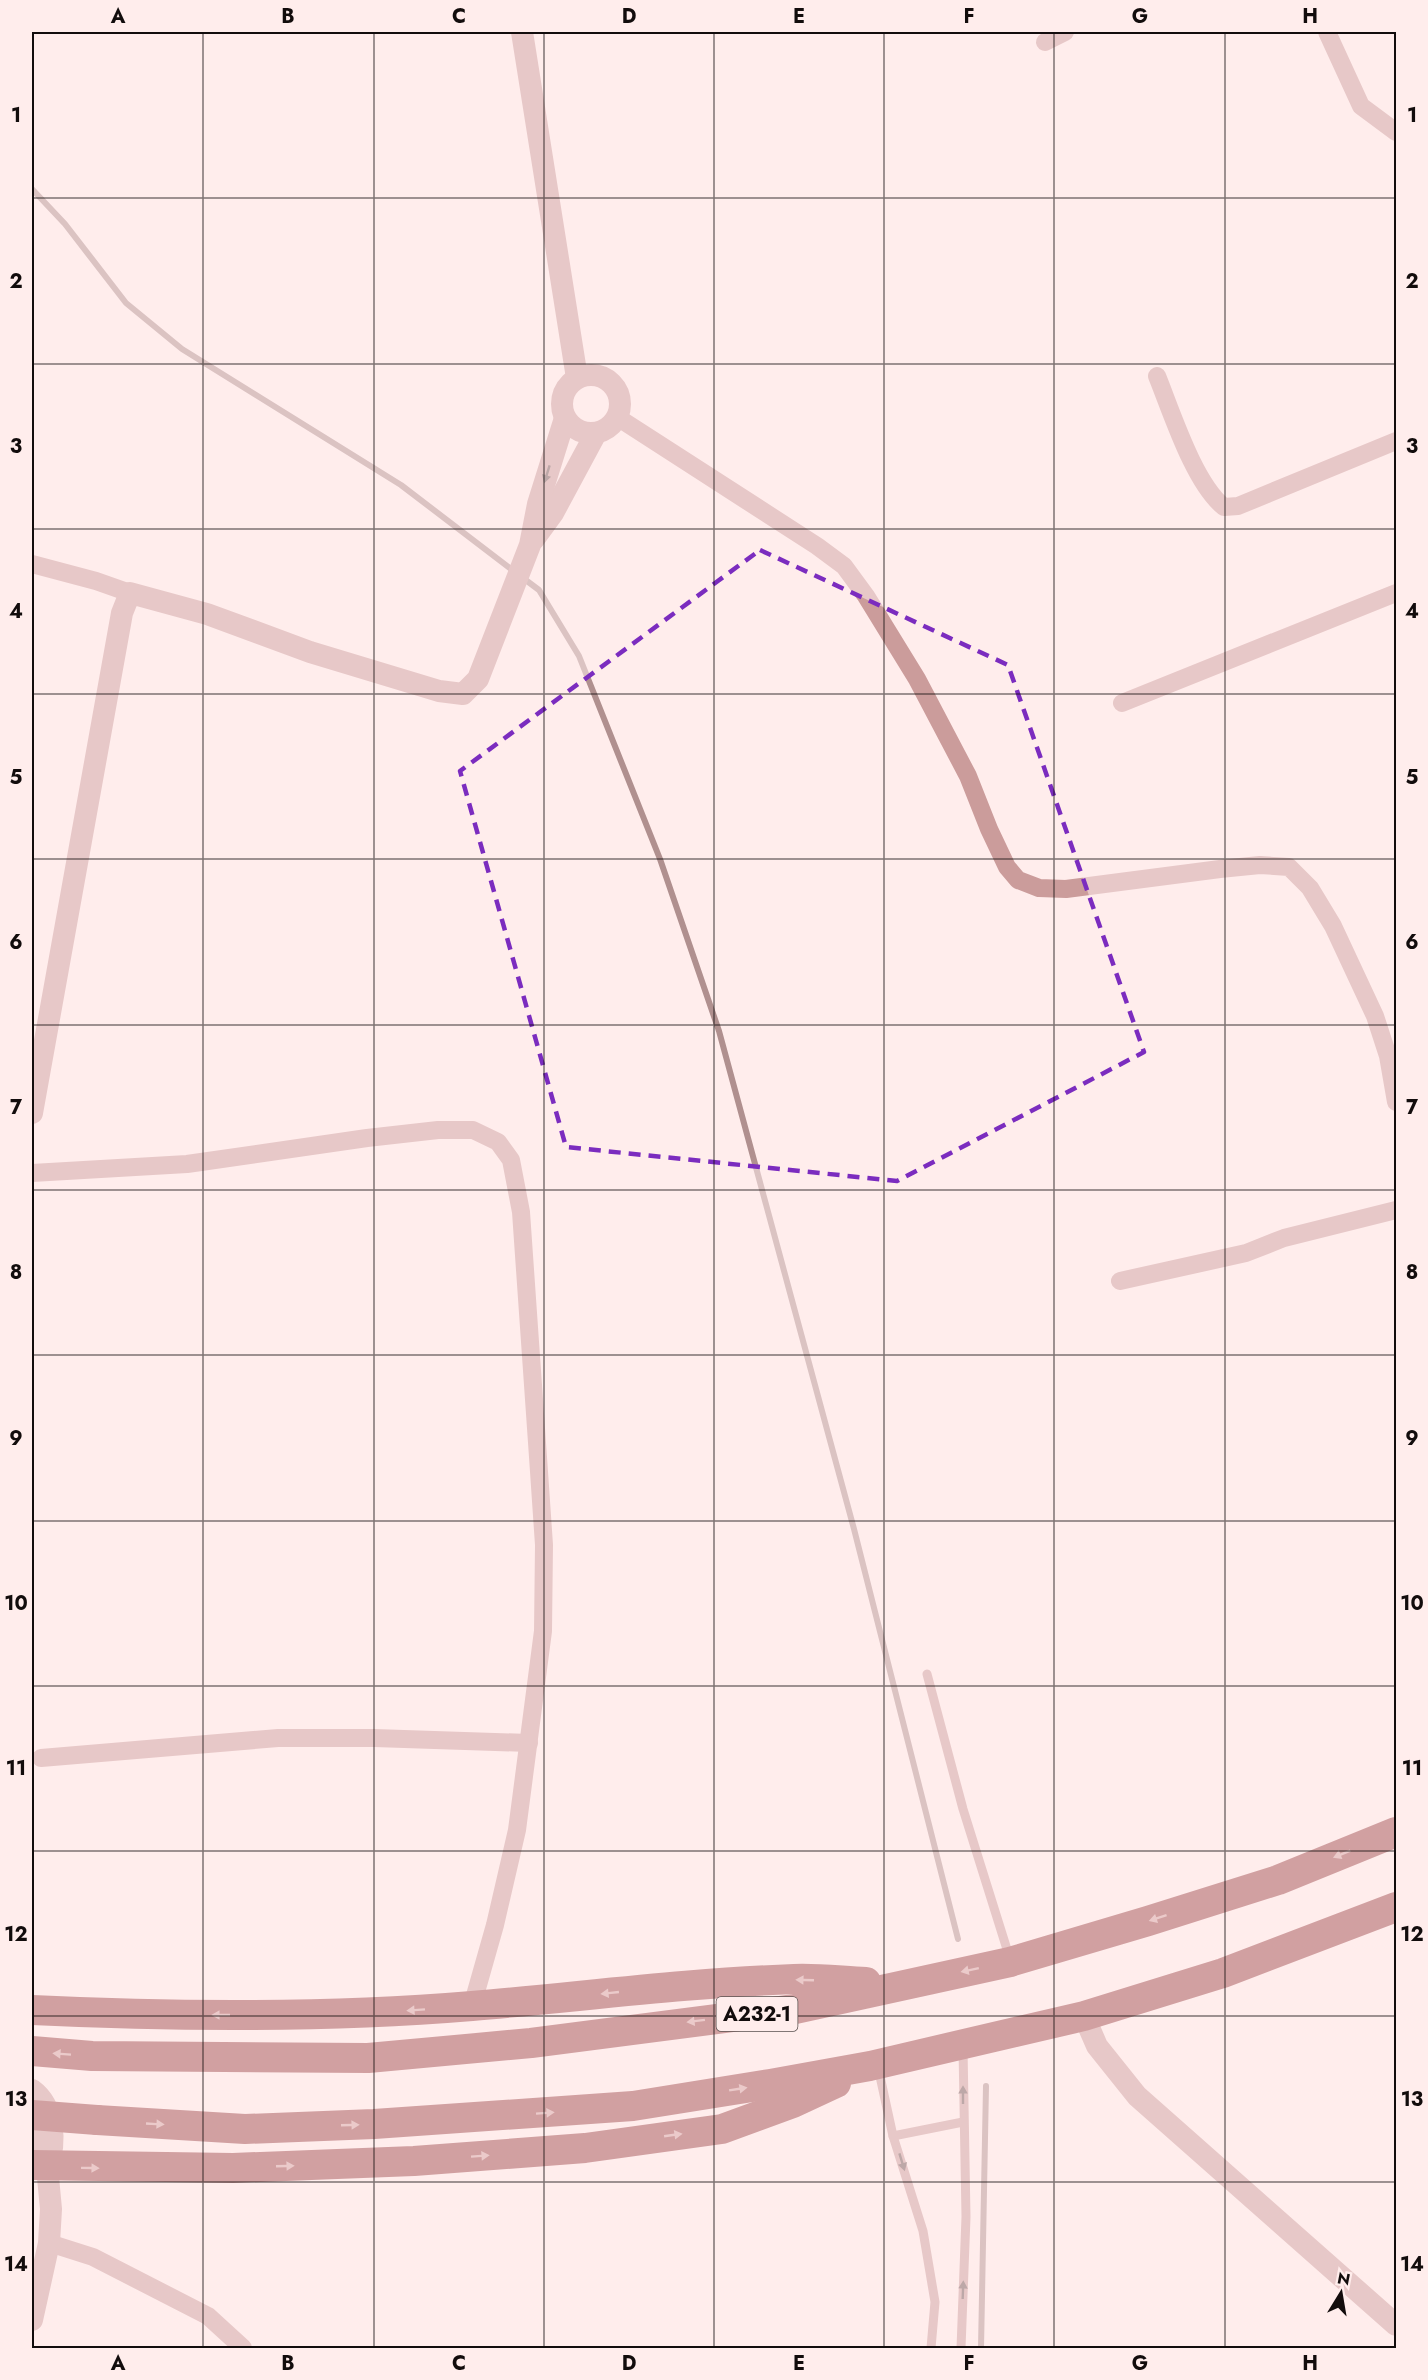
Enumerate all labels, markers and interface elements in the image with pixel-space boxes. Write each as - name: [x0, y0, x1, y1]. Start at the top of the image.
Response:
- text: A: [110, 2, 126, 31]
- text: B: [281, 2, 295, 31]
- text: C: [452, 2, 466, 31]
- text: D: [622, 2, 636, 31]
- text: E: [793, 2, 805, 31]
- text: F: [963, 2, 975, 31]
- text: G: [1132, 2, 1148, 31]
- text: H: [1302, 2, 1318, 31]
- text: 1: [11, 101, 21, 130]
- text: 1: [1407, 101, 1417, 130]
- text: 2: [9, 267, 23, 296]
- text: 2: [1405, 267, 1419, 296]
- text: 3: [10, 432, 22, 461]
- text: 3: [1406, 432, 1418, 461]
- one-way arrow: [542, 465, 551, 483]
- text: 4: [9, 597, 23, 626]
- text: 4: [1405, 597, 1419, 626]
- text: 5: [10, 763, 23, 792]
- text: 5: [1406, 763, 1419, 792]
- text: 6: [9, 928, 23, 957]
- text: 6: [1405, 928, 1419, 957]
- text: 7: [10, 1093, 23, 1122]
- text: 7: [1406, 1093, 1419, 1122]
- text: 8: [10, 1258, 22, 1287]
- text: 8: [1406, 1258, 1418, 1287]
- text: 9: [9, 1424, 23, 1453]
- text: 9: [1405, 1424, 1419, 1453]
- text: 10: [4, 1589, 28, 1618]
- text: 10: [1400, 1589, 1424, 1618]
- text: 11: [6, 1754, 26, 1783]
- text: 11: [1402, 1754, 1422, 1783]
- one-way arrow: [1333, 1849, 1351, 1859]
- one-way arrow: [1149, 1914, 1167, 1923]
- text: 12: [4, 1920, 28, 1949]
- text: 12: [1400, 1920, 1424, 1949]
- one-way arrow: [961, 1966, 980, 1975]
- one-way arrow: [795, 1975, 814, 1984]
- one-way arrow: [601, 1988, 620, 1997]
- road number: A232-1: [716, 1997, 798, 2031]
- one-way arrow: [407, 2005, 426, 2015]
- one-way arrow: [212, 2010, 231, 2020]
- one-way arrow: [687, 2016, 706, 2025]
- one-way arrow: [52, 2049, 71, 2058]
- one-way arrow: [729, 2084, 748, 2093]
- text: 13: [5, 2085, 27, 2114]
- text: 13: [1401, 2085, 1423, 2114]
- one-way arrow: [958, 2086, 968, 2105]
- one-way arrow: [535, 2108, 554, 2117]
- one-way arrow: [146, 2119, 165, 2128]
- one-way arrow: [340, 2120, 359, 2129]
- one-way arrow: [664, 2131, 683, 2140]
- one-way arrow: [470, 2151, 489, 2161]
- one-way arrow: [898, 2153, 907, 2171]
- one-way arrow: [275, 2162, 294, 2171]
- one-way arrow: [80, 2163, 99, 2172]
- text: 14: [4, 2250, 28, 2279]
- text: 14: [1400, 2250, 1424, 2279]
- north arrow: [1311, 2263, 1371, 2323]
- text: N: [1335, 2266, 1352, 2291]
- one-way arrow: [958, 2281, 968, 2300]
- text: A: [110, 2349, 126, 2378]
- text: B: [281, 2349, 295, 2378]
- text: C: [452, 2349, 466, 2378]
- text: D: [622, 2349, 636, 2378]
- text: E: [793, 2349, 805, 2378]
- text: F: [963, 2349, 975, 2378]
- text: G: [1132, 2349, 1148, 2378]
- text: H: [1302, 2349, 1318, 2378]

